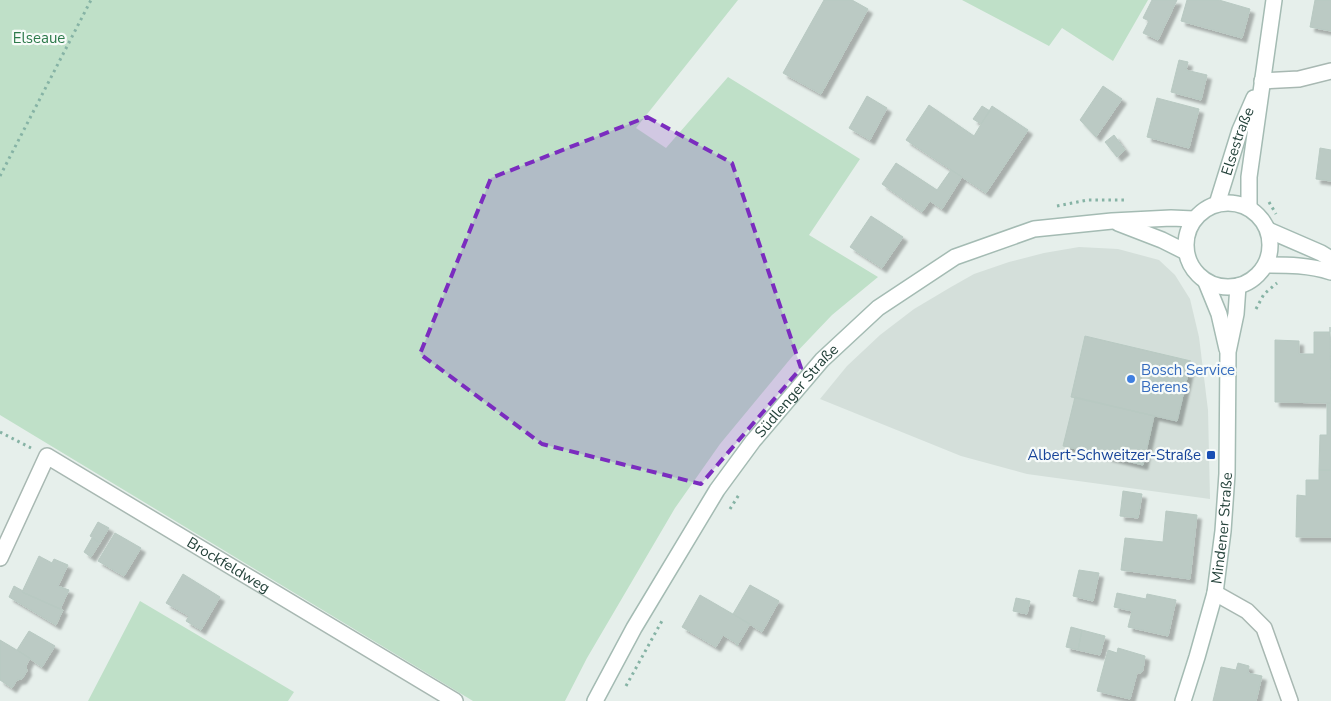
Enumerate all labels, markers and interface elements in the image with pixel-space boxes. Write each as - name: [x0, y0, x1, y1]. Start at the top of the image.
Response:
- park label: Elseaue: [13, 28, 65, 48]
- street label: Elsestraße: [1216, 104, 1259, 178]
- street label: Südlenger Straße: [750, 340, 843, 442]
- place label: Bosch Service Berens: [1141, 360, 1235, 397]
- marker: Bosch Service Berens: [1125, 373, 1137, 385]
- place label: Albert-Schweitzer-Straße: [1027, 445, 1201, 465]
- marker: Albert-Schweitzer-Straße: [1205, 449, 1217, 461]
- street label: Mindener Straße: [1206, 471, 1237, 585]
- street label: Brockfeldweg: [183, 532, 274, 598]

